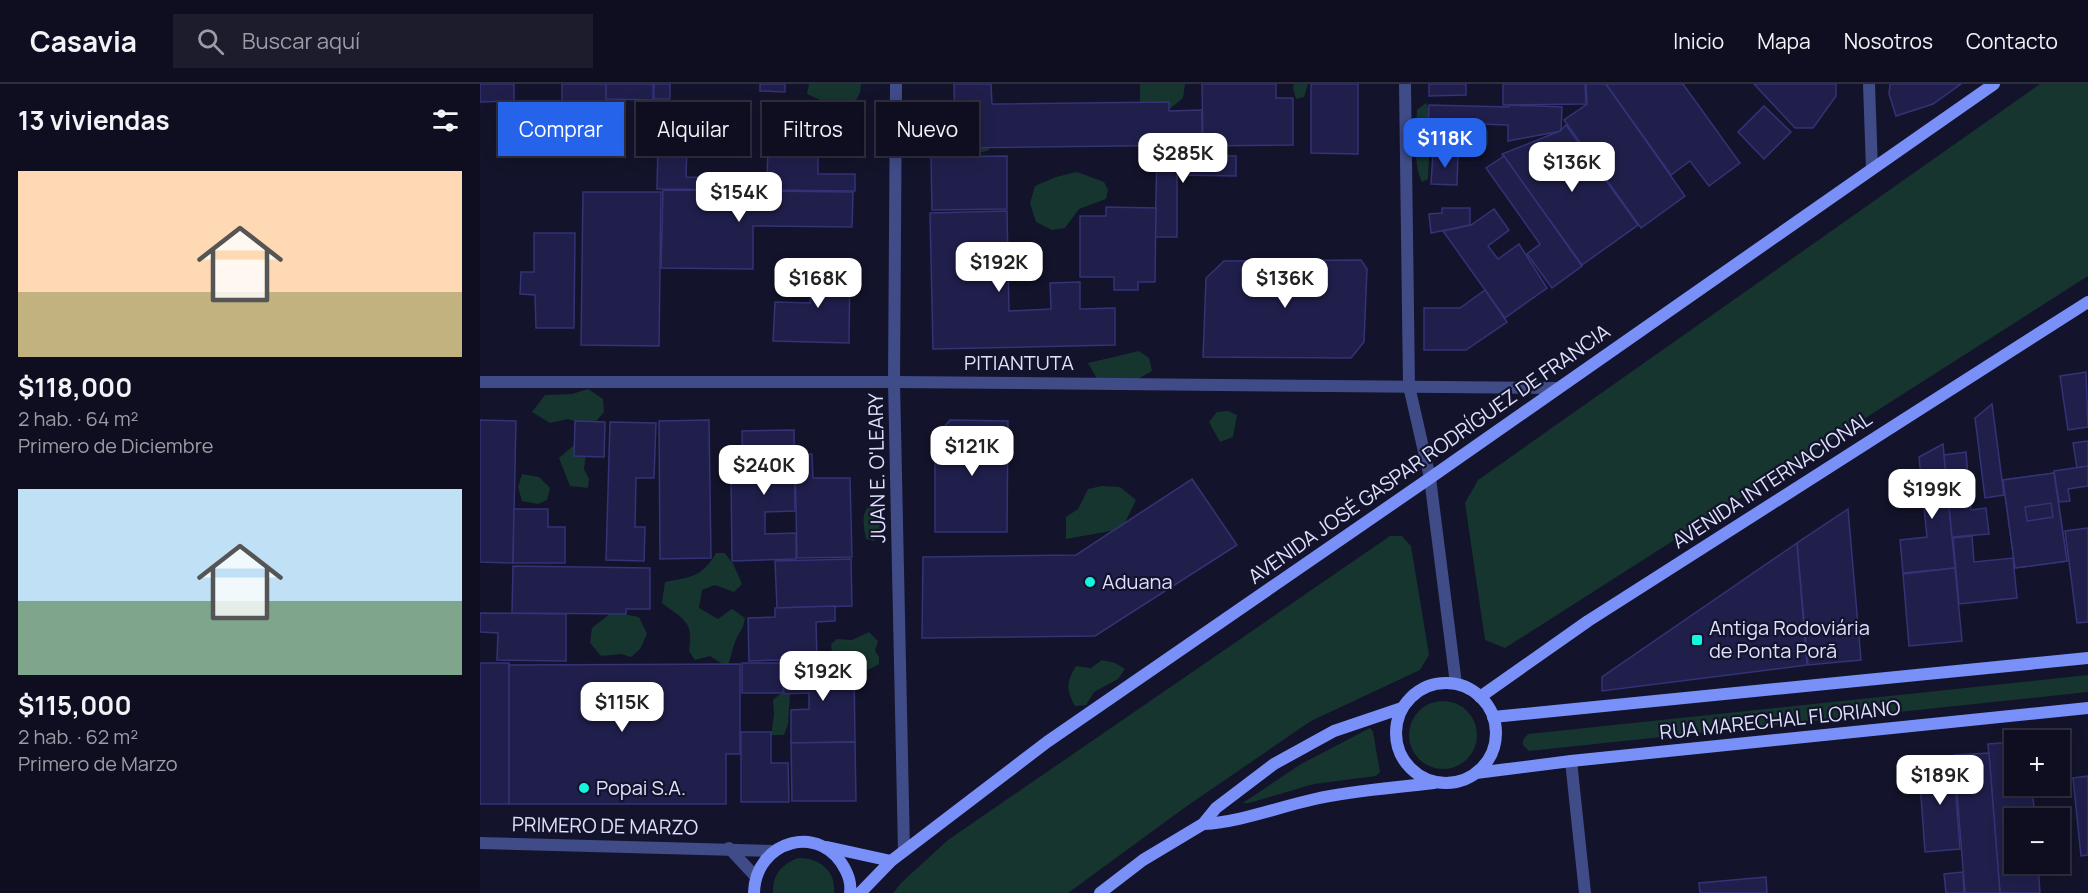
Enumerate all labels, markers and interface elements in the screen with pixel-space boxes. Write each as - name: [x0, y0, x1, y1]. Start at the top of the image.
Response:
- search box: [173, 14, 593, 68]
- text: Casavia: [30, 22, 137, 60]
- icon: search: [194, 25, 227, 58]
- text: Buscar aquí: [242, 26, 360, 56]
- text: Inicio: [1673, 27, 1724, 55]
- text: Mapa: [1757, 27, 1811, 55]
- text: Nosotros: [1844, 27, 1933, 55]
- text: Contacto: [1966, 27, 2058, 55]
- text: 13 viviendas: [18, 102, 169, 138]
- chip: Comprar: [498, 102, 624, 156]
- chip: Alquilar: [636, 102, 750, 156]
- chip: Filtros: [762, 102, 864, 156]
- chip: Nuevo: [876, 102, 979, 156]
- icon: filters: [429, 104, 462, 137]
- pin: $118K: [1403, 118, 1487, 169]
- text: $118K: [1417, 124, 1473, 151]
- pin: $285K: [1141, 133, 1225, 184]
- text: $285K: [1152, 139, 1214, 166]
- pin: $136K: [1530, 142, 1614, 193]
- text: $136K: [1543, 148, 1601, 175]
- pin: $154K: [697, 172, 781, 223]
- text: $154K: [710, 178, 768, 205]
- icon: home: [186, 210, 294, 318]
- pin: $192K: [957, 242, 1041, 293]
- text: $192K: [970, 248, 1028, 275]
- pin: $168K: [776, 258, 860, 309]
- pin: $136K: [1243, 258, 1327, 309]
- text: $168K: [789, 264, 847, 291]
- text: $136K: [1256, 264, 1314, 291]
- street label: AVENIDA JOSÉ GASPAR RODRÍGUEZ DE FRANCIA: [1242, 317, 1615, 590]
- street label: PITIANTUTA: [964, 349, 1074, 376]
- text: $118,000: [18, 369, 132, 405]
- street label: JUAN E. O'LEARY: [862, 392, 891, 543]
- text: 2 hab. · 64 m²: [18, 405, 139, 432]
- street label: AVENIDA INTERNACIONAL: [1667, 405, 1877, 554]
- pin: $121K: [930, 426, 1014, 477]
- text: Primero de Diciembre: [18, 432, 213, 459]
- text: $121K: [945, 432, 999, 459]
- pin: $240K: [722, 445, 806, 496]
- text: $240K: [733, 451, 795, 478]
- pin: $199K: [1890, 469, 1974, 520]
- text: $199K: [1902, 475, 1962, 502]
- icon: home: [186, 528, 294, 636]
- place label: Aduana: [1102, 568, 1173, 595]
- marker: Aduana: [1083, 575, 1097, 589]
- place label: Antiga Rodoviária de Ponta Porã: [1709, 614, 1870, 664]
- marker: Antiga Rodoviária de Ponta Porã: [1690, 633, 1704, 647]
- pin: $192K: [781, 651, 865, 702]
- text: $192K: [794, 657, 852, 684]
- pin: $115K: [580, 682, 664, 733]
- text: $115,000: [18, 687, 132, 723]
- text: $115K: [595, 688, 649, 715]
- street label: RUA MARECHAL FLORIANO: [1658, 693, 1902, 746]
- text: 2 hab. · 62 m²: [18, 723, 138, 750]
- map controls: [2004, 730, 2070, 874]
- button: +: [2004, 730, 2070, 796]
- text: Primero de Marzo: [18, 750, 178, 777]
- pin: $189K: [1898, 755, 1982, 806]
- text: $189K: [1911, 761, 1969, 788]
- place label: Popai S.A.: [596, 774, 686, 801]
- marker: Popai S.A.: [577, 781, 591, 795]
- button: −: [2004, 808, 2070, 874]
- street label: PRIMERO DE MARZO: [512, 810, 698, 841]

